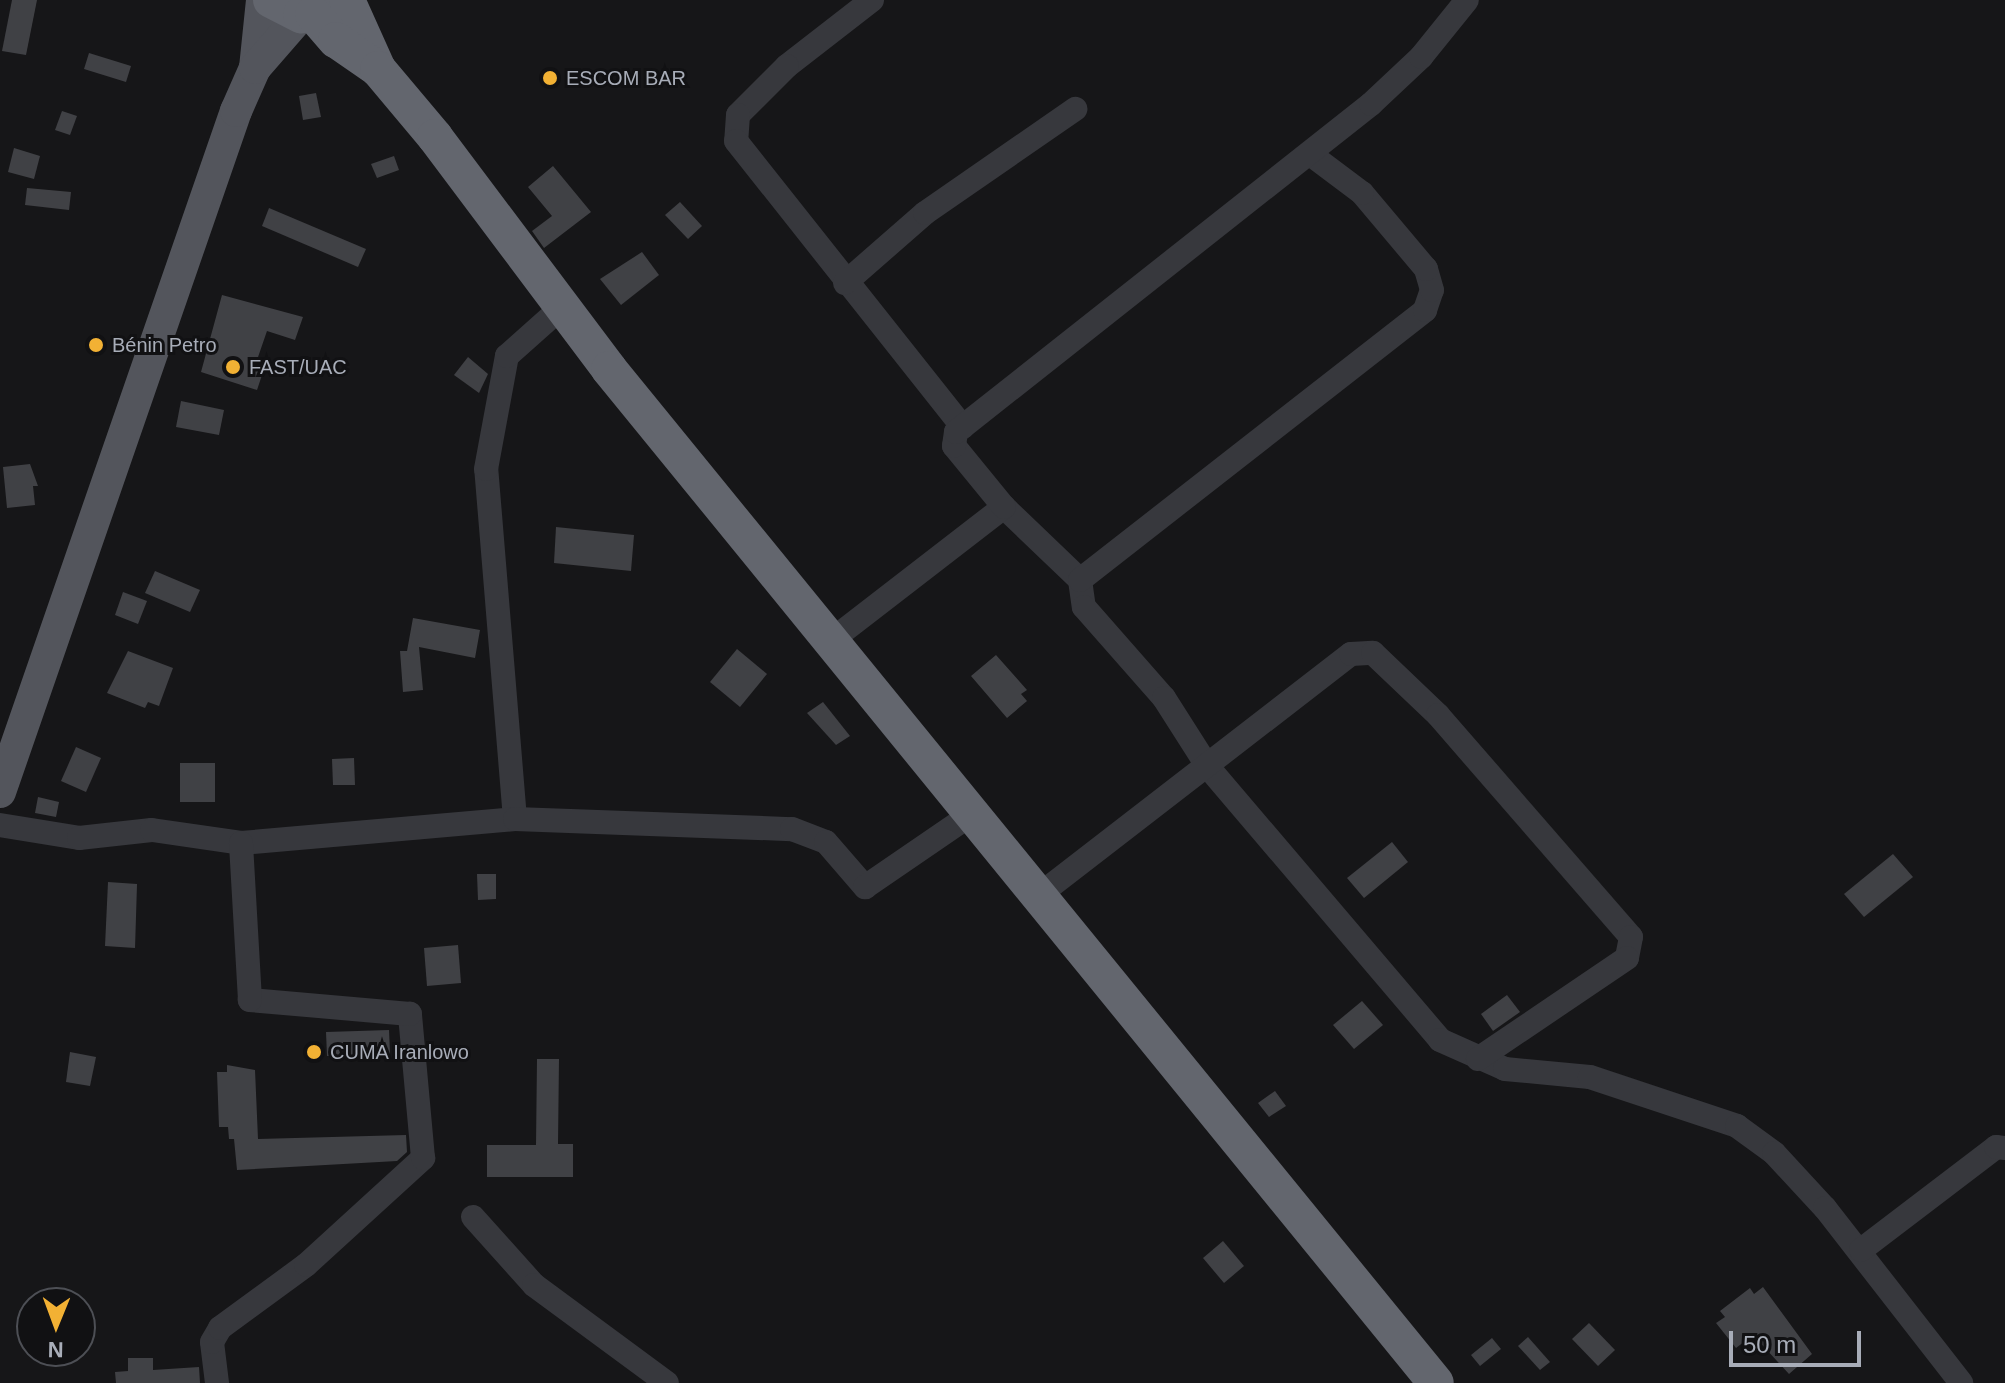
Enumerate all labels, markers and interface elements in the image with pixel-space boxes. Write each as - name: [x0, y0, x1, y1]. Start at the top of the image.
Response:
- place label: ESCOM BAR: [566, 66, 686, 90]
- marker: ESCOM BAR: [541, 69, 559, 87]
- place label: Bénin Petro: [112, 333, 217, 357]
- marker: Bénin Petro: [87, 336, 105, 354]
- place label: FAST/UAC: [249, 355, 347, 379]
- marker: FAST/UAC: [224, 358, 242, 376]
- place label: CUMA Iranlowo: [330, 1040, 470, 1064]
- marker: CUMA Iranlowo: [305, 1043, 323, 1061]
- north arrow: [16, 1287, 96, 1367]
- scale bar: [1733, 1315, 1865, 1365]
- text: 50 m: [1743, 1331, 1796, 1358]
- text: N: [47, 1337, 64, 1362]

